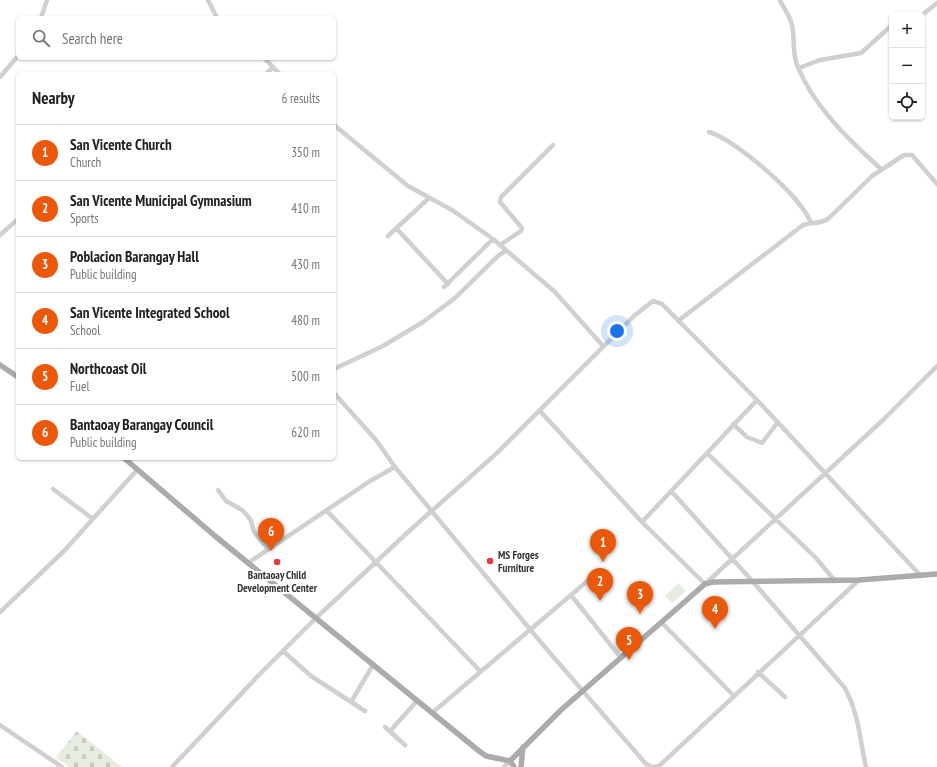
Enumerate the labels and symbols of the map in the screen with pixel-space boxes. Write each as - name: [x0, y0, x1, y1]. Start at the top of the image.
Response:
- your location: [607, 321, 627, 341]
- pin: 6: [258, 518, 284, 551]
- pin: 1: [590, 529, 616, 562]
- place label: MS Forges Furniture: [498, 548, 539, 575]
- marker: MS Forges Furniture: [485, 556, 495, 566]
- marker: Bantaoay Child Development Center: [272, 557, 282, 567]
- place label: Bantaoay Child Development Center: [237, 568, 318, 595]
- pin: 2: [587, 568, 613, 601]
- pin: 3: [627, 581, 653, 614]
- pin: 4: [702, 596, 728, 629]
- pin: 5: [616, 627, 642, 660]

